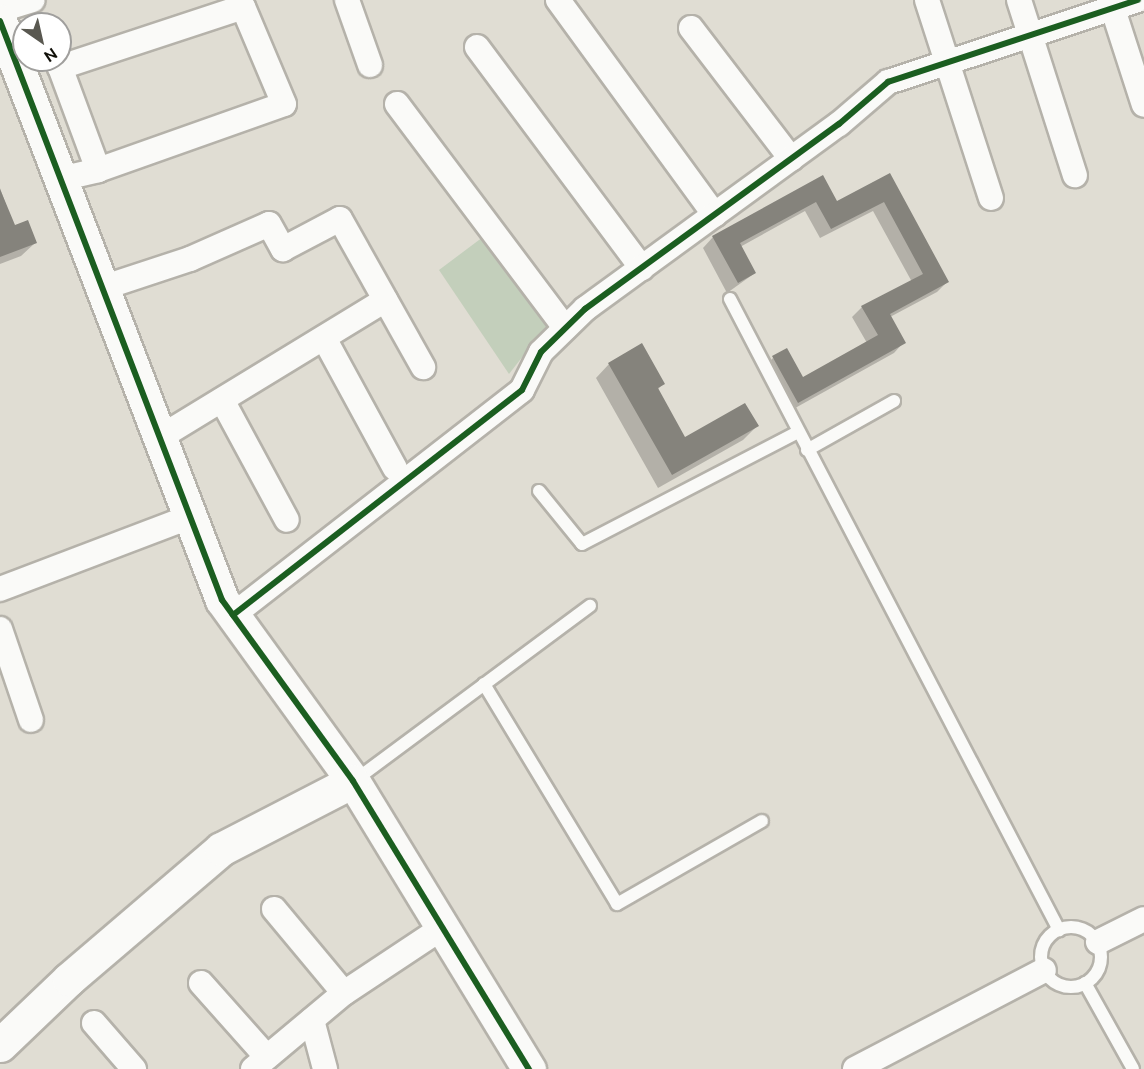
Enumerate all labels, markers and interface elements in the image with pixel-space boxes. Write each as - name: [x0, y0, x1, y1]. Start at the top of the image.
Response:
- north arrow: [12, 12, 72, 72]
- text: N: [41, 44, 61, 66]

